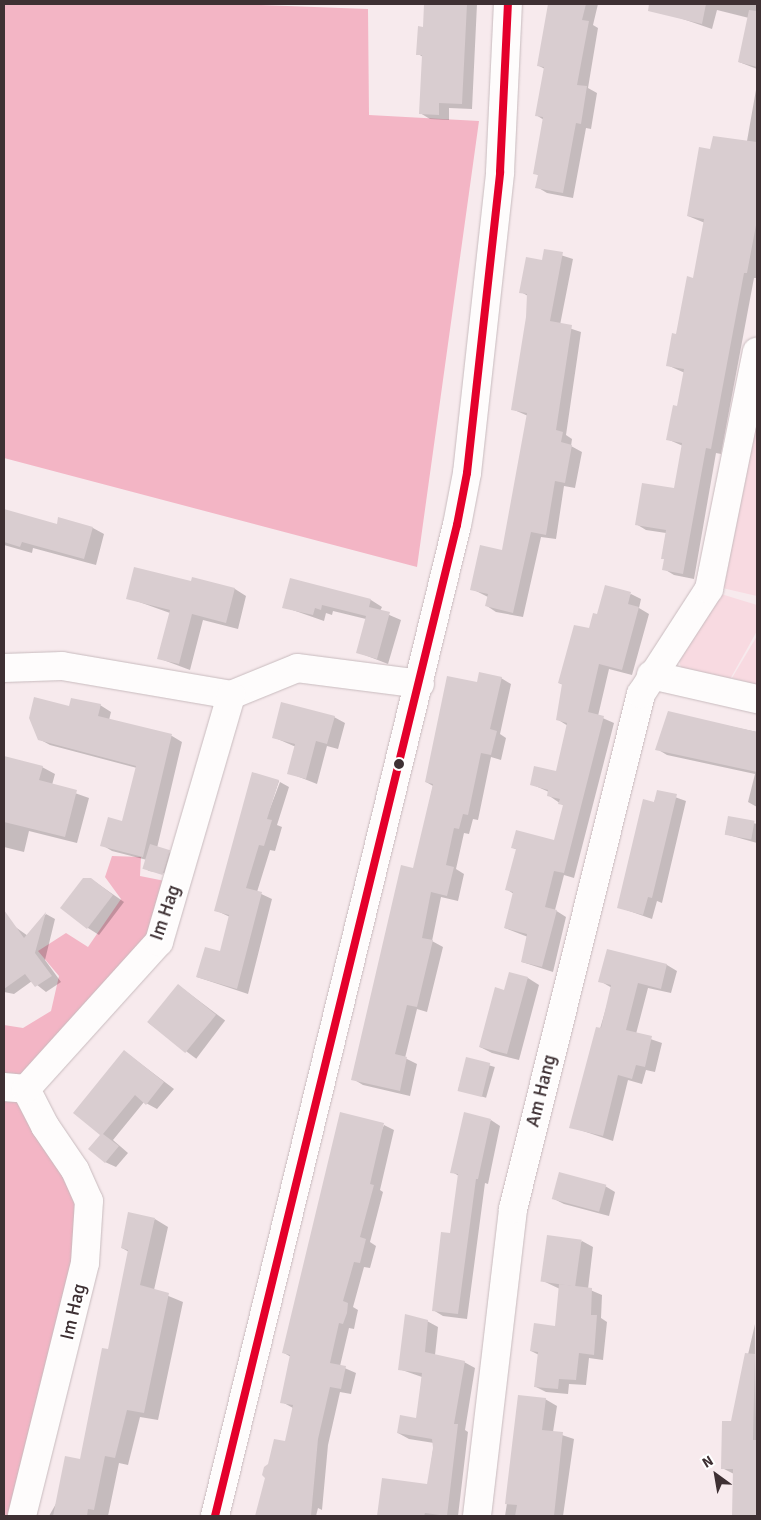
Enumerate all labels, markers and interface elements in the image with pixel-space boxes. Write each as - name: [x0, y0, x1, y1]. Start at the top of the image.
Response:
- unlabelled marker: [394, 759, 404, 769]
- street label: Im Hag: [146, 882, 186, 944]
- street label: Am Hang: [522, 1052, 562, 1130]
- street label: Im Hag: [56, 1282, 92, 1342]
- north arrow: [691, 1450, 741, 1500]
- text: N: [699, 1452, 716, 1472]

